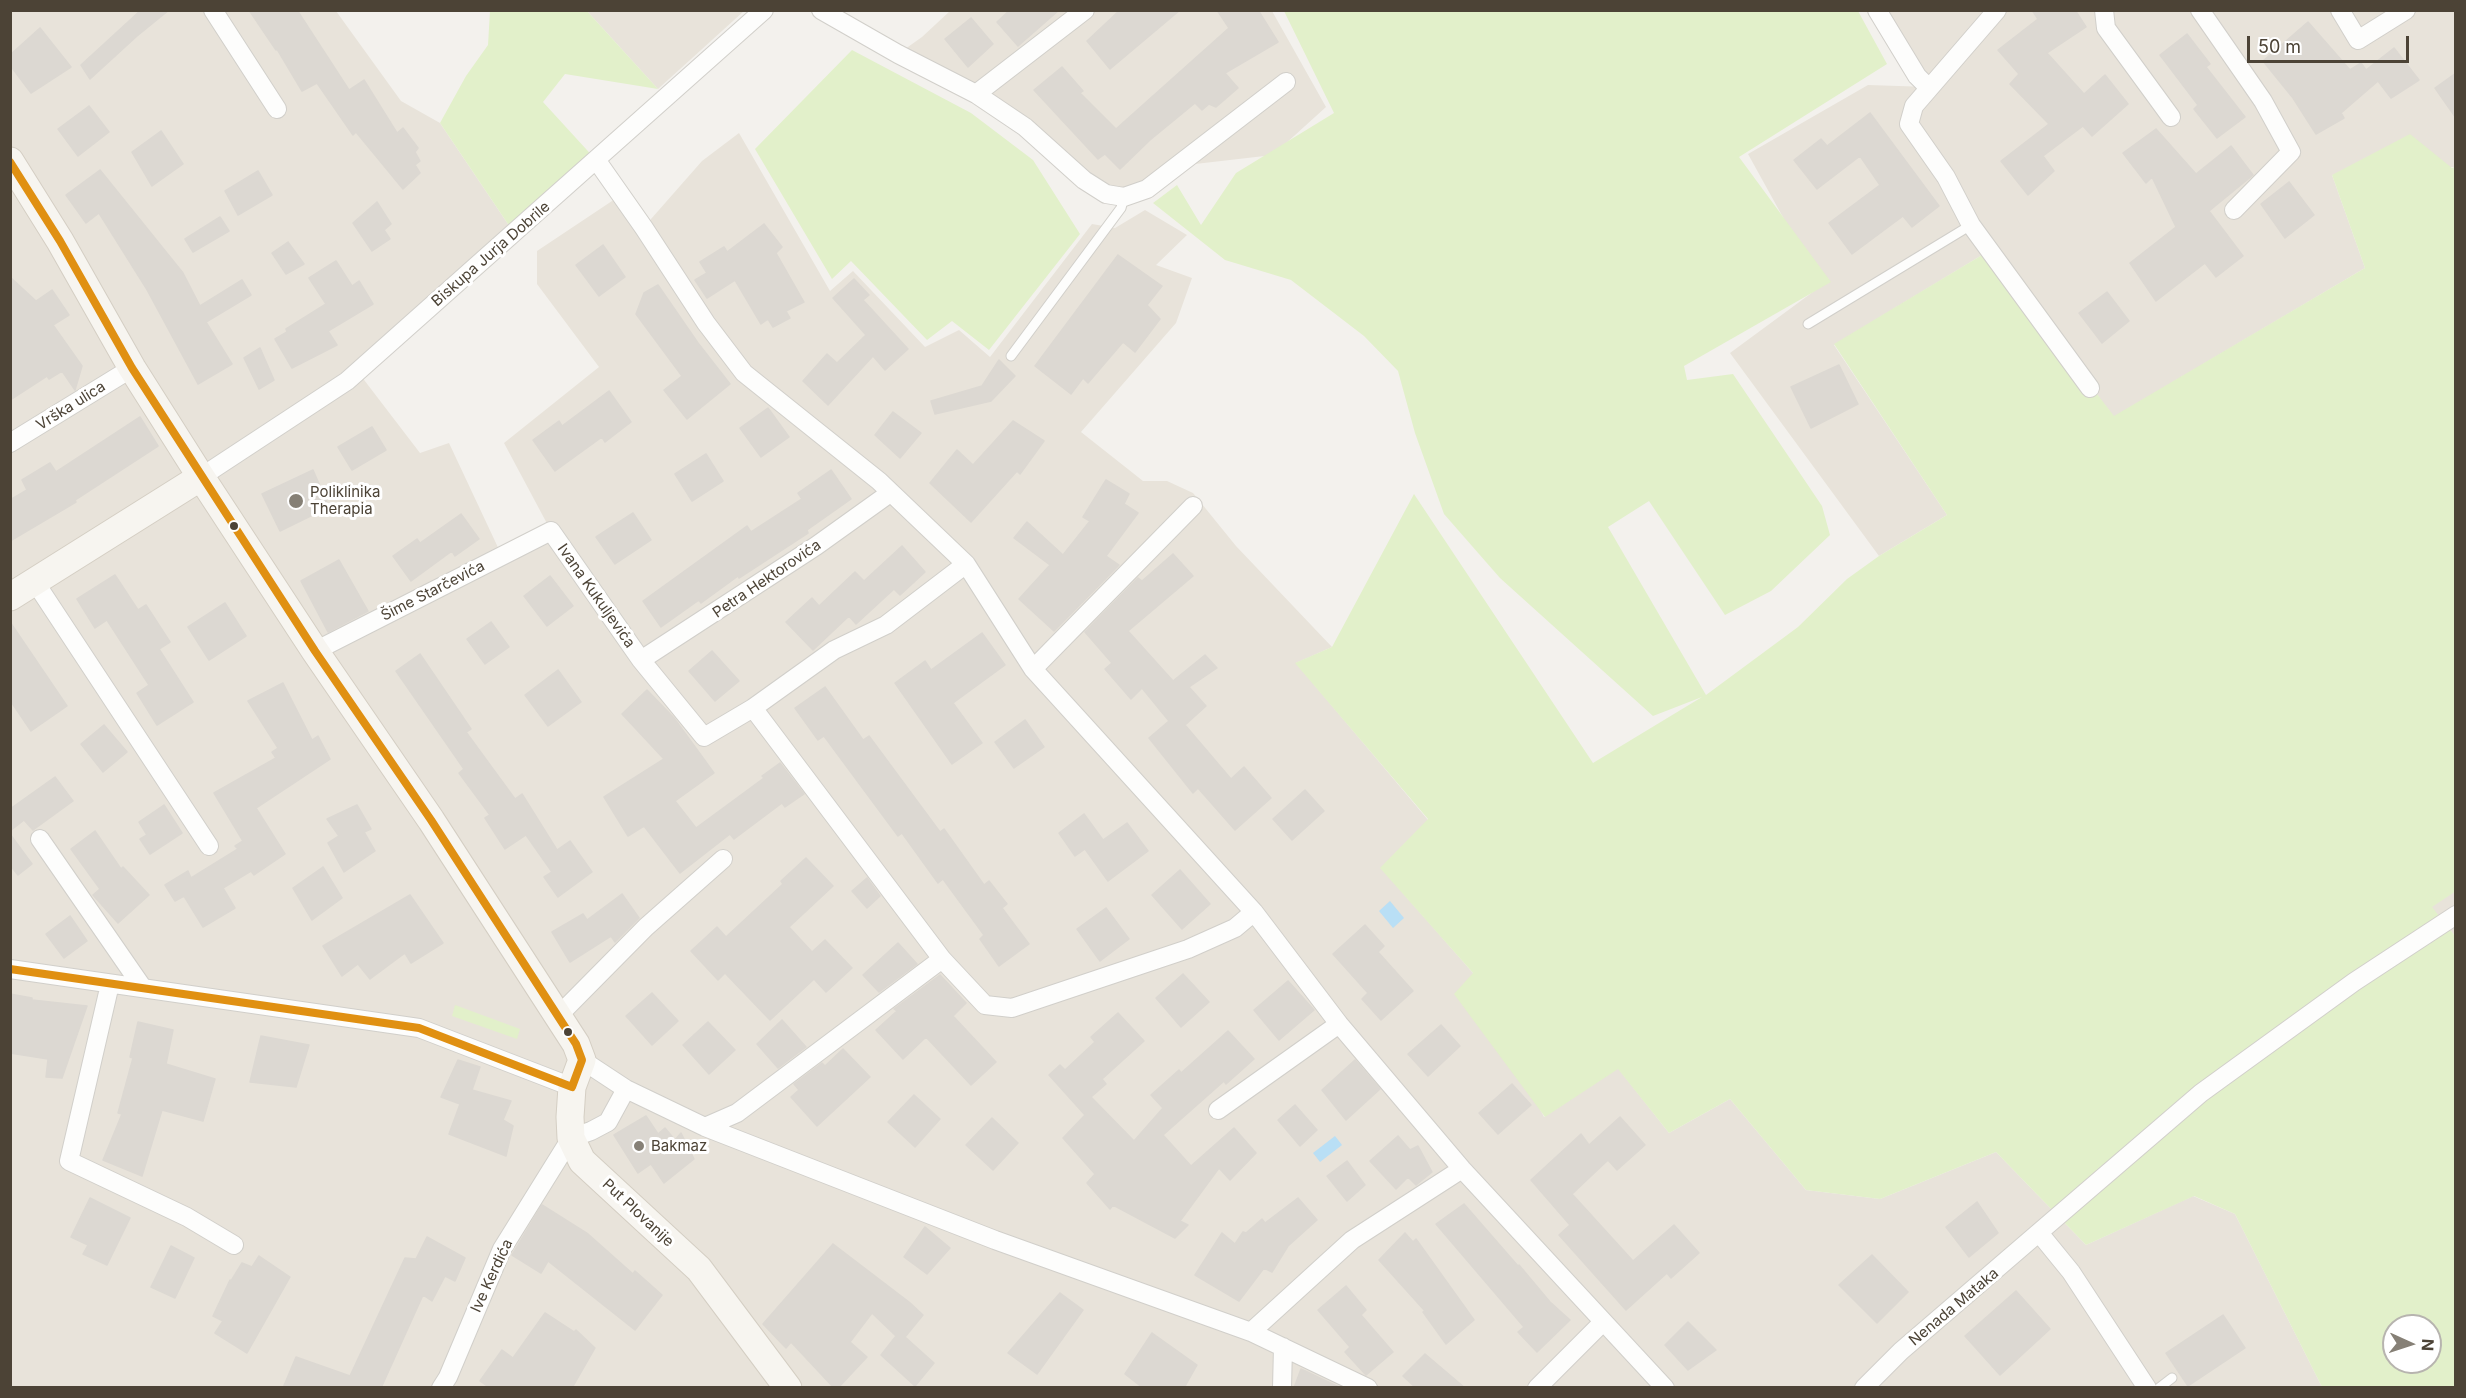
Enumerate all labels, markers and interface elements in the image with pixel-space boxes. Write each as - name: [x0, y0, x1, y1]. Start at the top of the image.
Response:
- scale bar: [2250, 24, 2412, 62]
- text: 50 m: [2258, 36, 2301, 57]
- street label: Biskupa Jurja Dobrile: [428, 198, 554, 310]
- street label: Vrška ulica: [33, 378, 109, 434]
- place label: Poliklinika Therapia: [310, 483, 380, 518]
- marker: Poliklinika Therapia: [287, 492, 305, 510]
- unlabelled marker: [228, 520, 240, 532]
- street label: Petra Hektorovića: [709, 536, 825, 622]
- street label: Ivana Kukuljevića: [553, 541, 639, 651]
- street label: Šime Starčevića: [378, 557, 488, 625]
- unlabelled marker: [562, 1026, 574, 1038]
- place label: Bakmaz: [651, 1137, 707, 1155]
- marker: Bakmaz: [632, 1139, 646, 1153]
- street label: Put Plovanije: [599, 1175, 677, 1251]
- street label: Ive Kerdića: [467, 1236, 517, 1316]
- street label: Nenada Mataka: [1906, 1264, 2002, 1350]
- north arrow: [2382, 1314, 2442, 1374]
- text: N: [2418, 1338, 2438, 1351]

